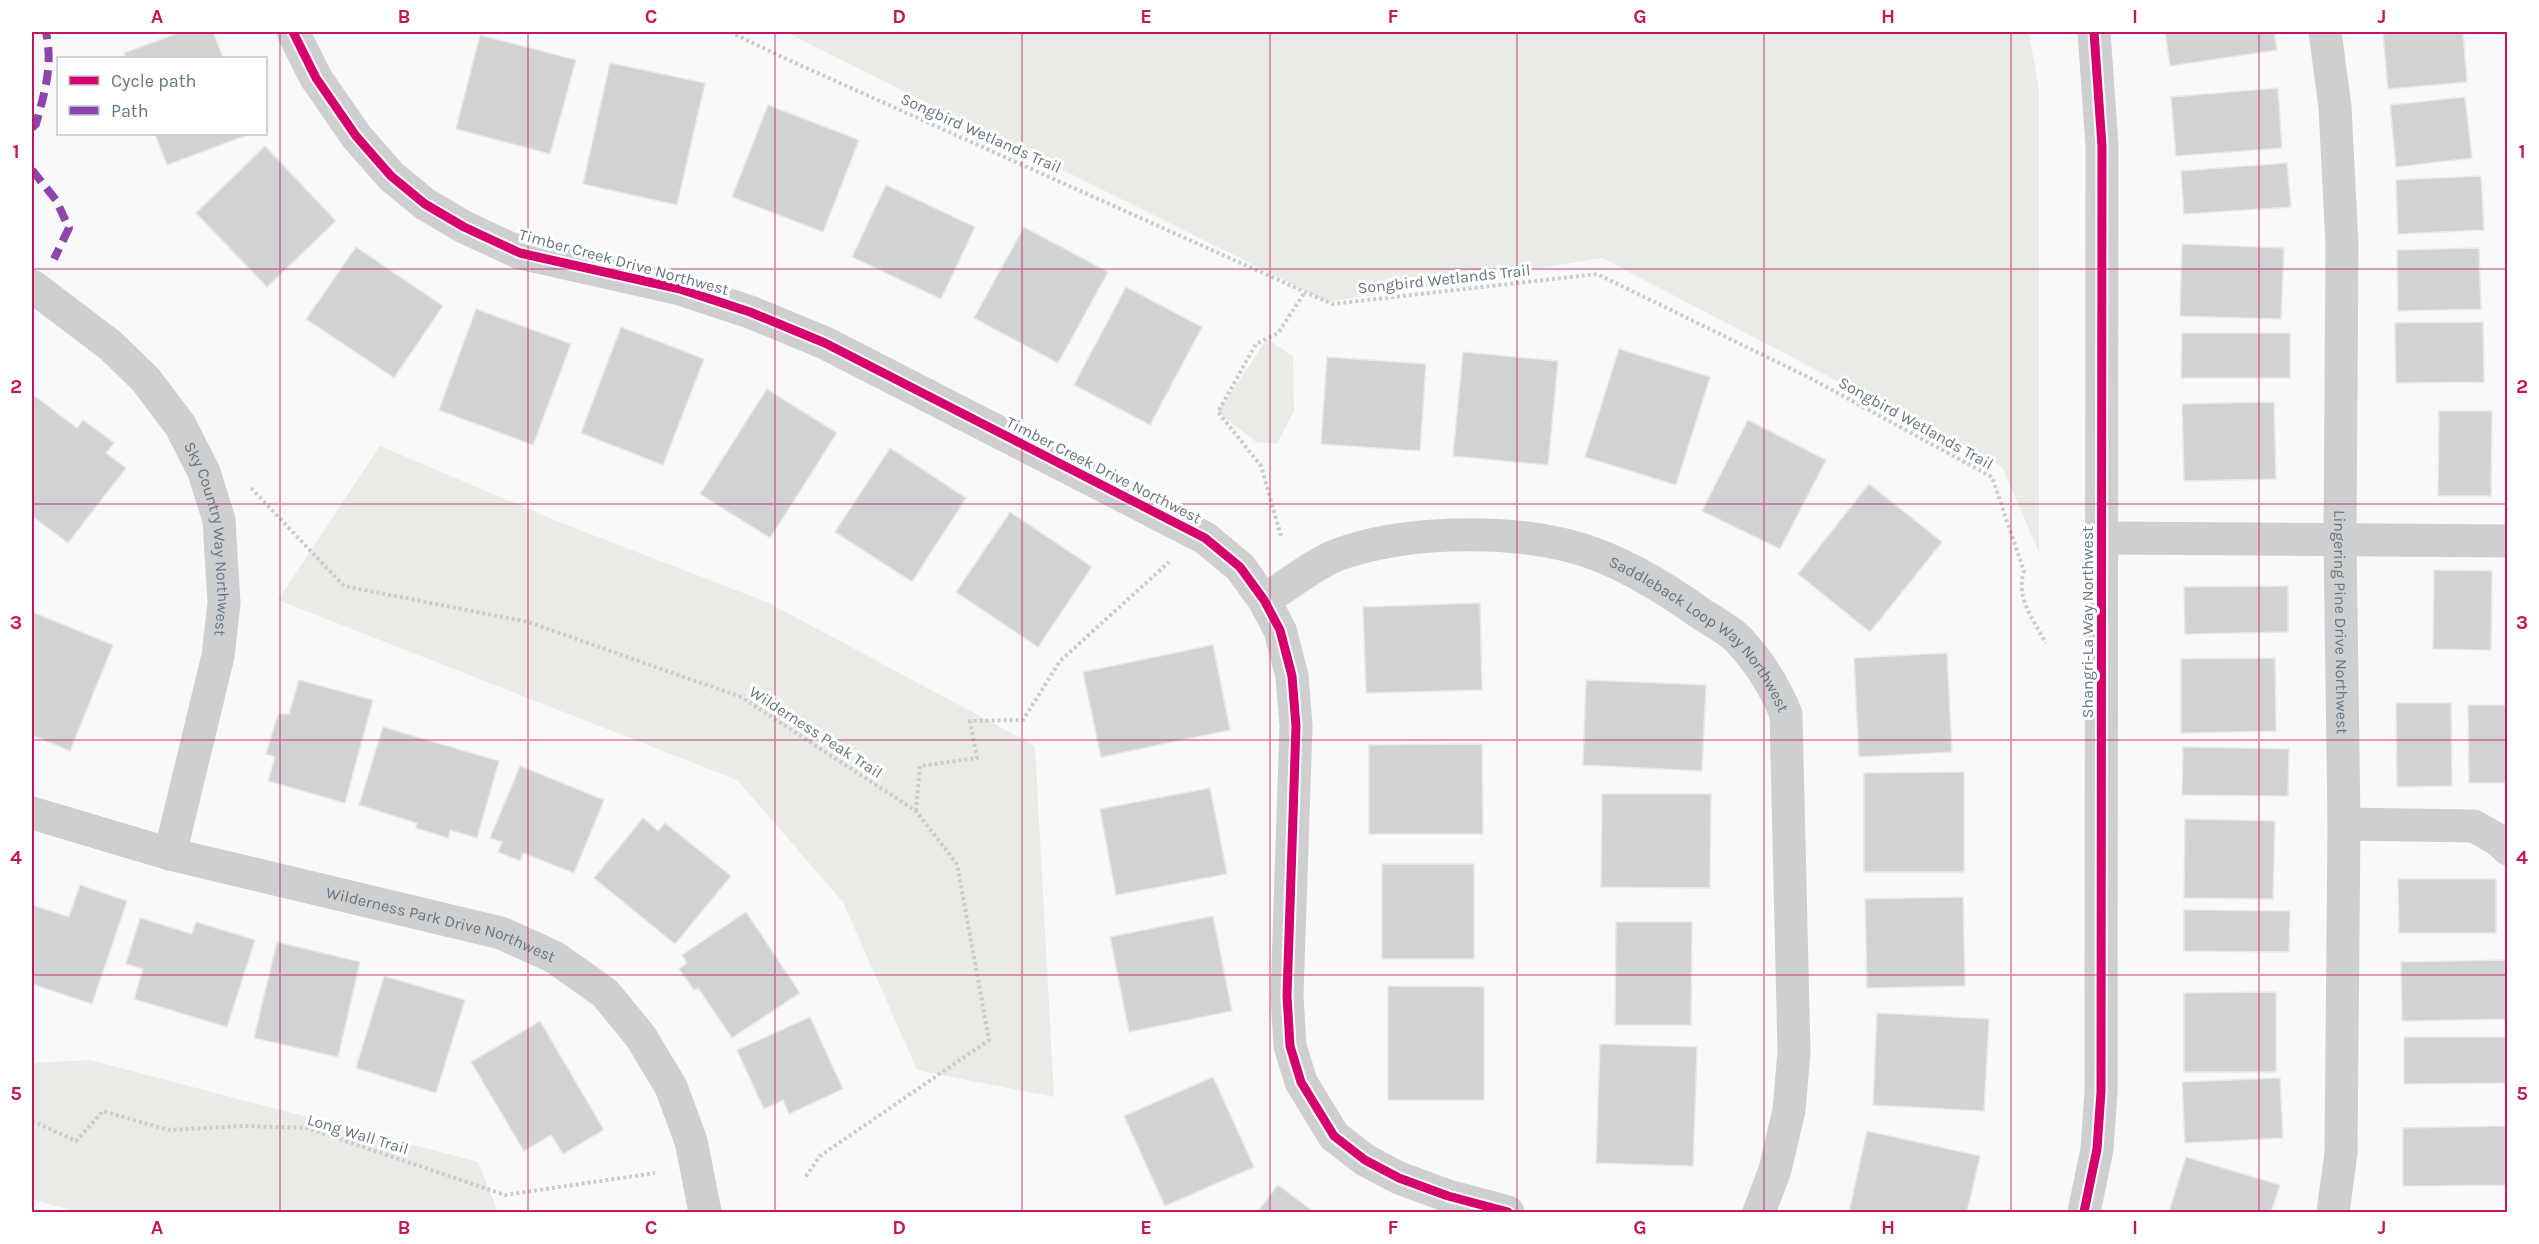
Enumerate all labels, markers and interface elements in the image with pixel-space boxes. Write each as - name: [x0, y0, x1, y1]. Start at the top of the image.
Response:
- text: A: [151, 5, 164, 28]
- text: B: [398, 5, 410, 28]
- text: C: [645, 5, 657, 28]
- text: D: [892, 5, 906, 28]
- text: E: [1140, 5, 1152, 28]
- text: F: [1388, 5, 1399, 28]
- text: G: [1633, 5, 1647, 28]
- text: H: [1881, 5, 1895, 28]
- text: I: [2132, 5, 2138, 28]
- text: J: [2378, 5, 2386, 28]
- legend: [57, 57, 267, 135]
- text: Cycle path: [111, 70, 196, 92]
- street label: Songbird Wetlands Trail: [898, 89, 1064, 177]
- text: Path: [111, 100, 149, 122]
- text: 1: [12, 140, 20, 163]
- text: 1: [2518, 140, 2526, 163]
- street label: Timber Creek Drive Northwest: [517, 225, 731, 299]
- street label: Songbird Wetlands Trail: [1357, 260, 1531, 298]
- street label: Songbird Wetlands Trail: [1835, 373, 1997, 473]
- text: 2: [10, 375, 22, 398]
- text: 2: [2516, 375, 2528, 398]
- street label: Timber Creek Drive Northwest: [1003, 412, 1205, 528]
- street label: Sky Country Way Northwest: [180, 438, 234, 637]
- street label: Lingering Pine Drive Northwest: [2330, 510, 2352, 734]
- street label: Shangri-La Way Northwest: [2078, 526, 2097, 718]
- street label: Saddleback Loop Way Northwest: [1606, 551, 1793, 715]
- text: 3: [10, 611, 22, 634]
- text: 3: [2516, 611, 2528, 634]
- street label: Wilderness Peak Trail: [746, 682, 886, 782]
- text: 4: [10, 846, 22, 869]
- text: 4: [2516, 846, 2528, 869]
- street label: Wilderness Park Drive Northwest: [324, 882, 559, 966]
- text: 5: [10, 1082, 22, 1105]
- text: 5: [2516, 1082, 2528, 1105]
- street label: Long Wall Trail: [305, 1110, 411, 1158]
- text: A: [151, 1216, 164, 1239]
- text: B: [398, 1216, 410, 1239]
- text: C: [645, 1216, 657, 1239]
- text: D: [892, 1216, 906, 1239]
- text: E: [1140, 1216, 1152, 1239]
- text: F: [1388, 1216, 1399, 1239]
- text: G: [1633, 1216, 1647, 1239]
- text: H: [1881, 1216, 1895, 1239]
- text: I: [2132, 1216, 2138, 1239]
- text: J: [2378, 1216, 2386, 1239]

